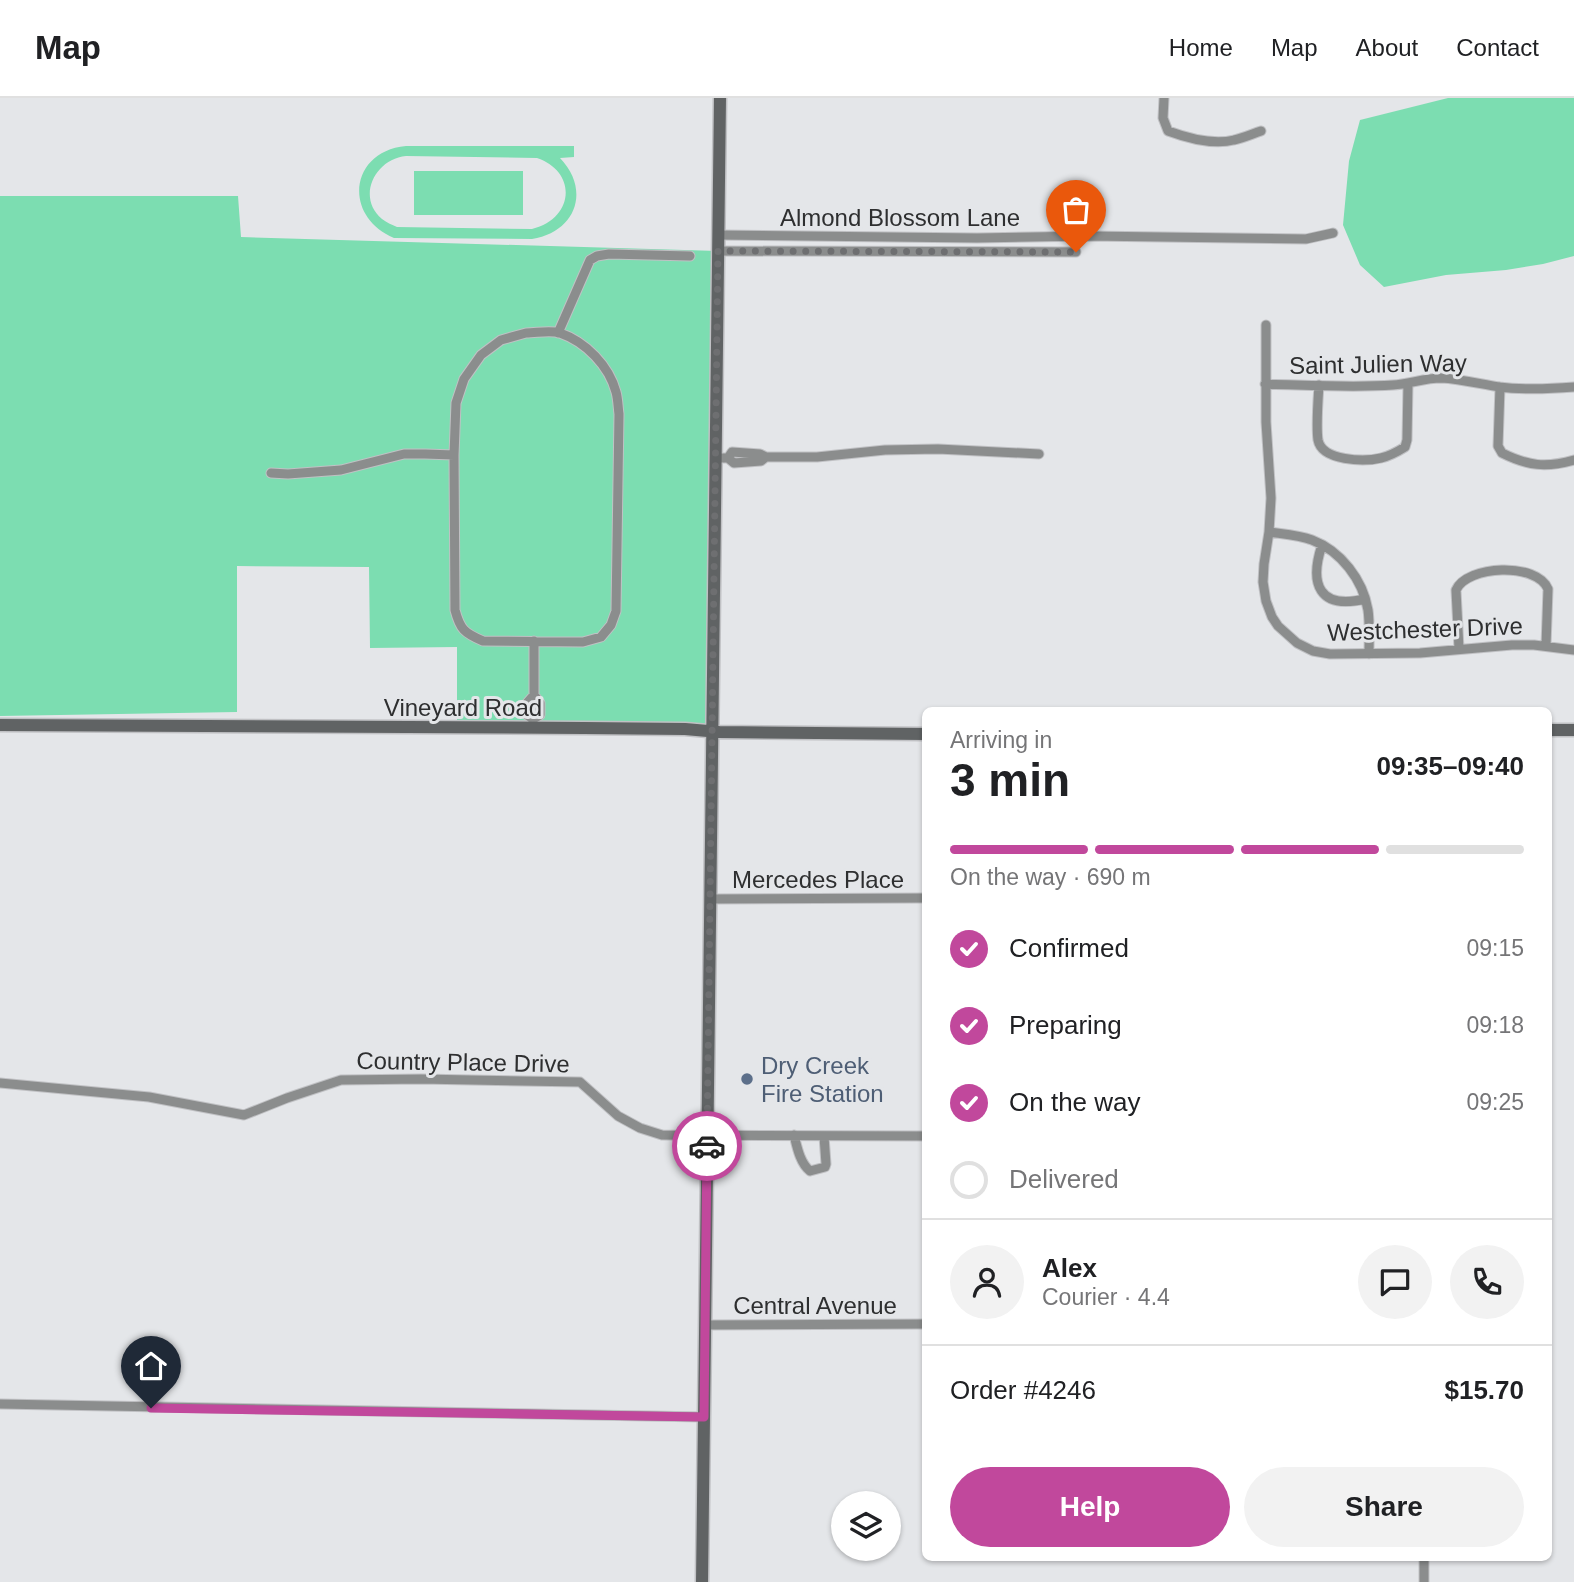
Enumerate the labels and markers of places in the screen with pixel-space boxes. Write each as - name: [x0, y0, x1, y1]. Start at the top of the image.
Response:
- pin: [1046, 180, 1106, 252]
- place label: Dry Creek Fire Station: [761, 1052, 884, 1107]
- marker: Dry Creek Fire Station: [739, 1071, 755, 1087]
- pin: [121, 1336, 181, 1408]

